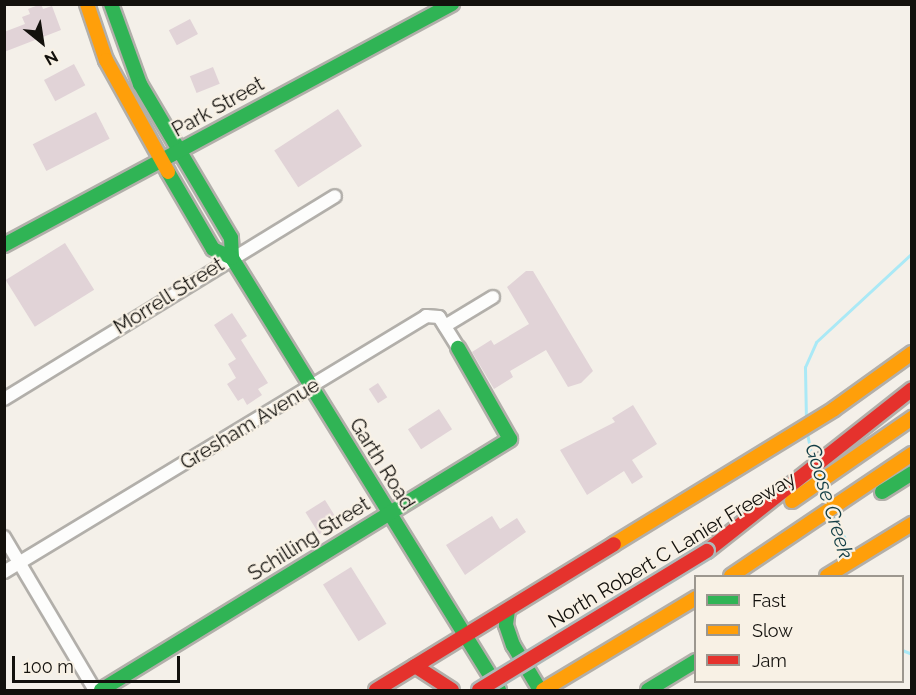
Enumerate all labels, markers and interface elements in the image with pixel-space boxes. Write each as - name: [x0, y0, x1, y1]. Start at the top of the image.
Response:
- north arrow: [12, 12, 72, 72]
- text: N: [41, 47, 61, 69]
- street label: Park Street: [168, 72, 268, 142]
- street label: Morrell Street: [109, 252, 229, 340]
- street label: Gresham Avenue: [176, 373, 324, 475]
- street label: Garth Road: [344, 414, 420, 514]
- water label: Goose Creek: [800, 440, 858, 562]
- street label: North Robert C Lanier Freeway: [544, 466, 800, 634]
- street label: Schilling Street: [244, 492, 374, 586]
- legend: [694, 575, 904, 683]
- text: Fast: [752, 590, 786, 611]
- text: Slow: [752, 620, 793, 641]
- scale bar: [15, 644, 183, 682]
- text: Jam: [752, 650, 787, 671]
- text: 100 m: [23, 656, 74, 677]

